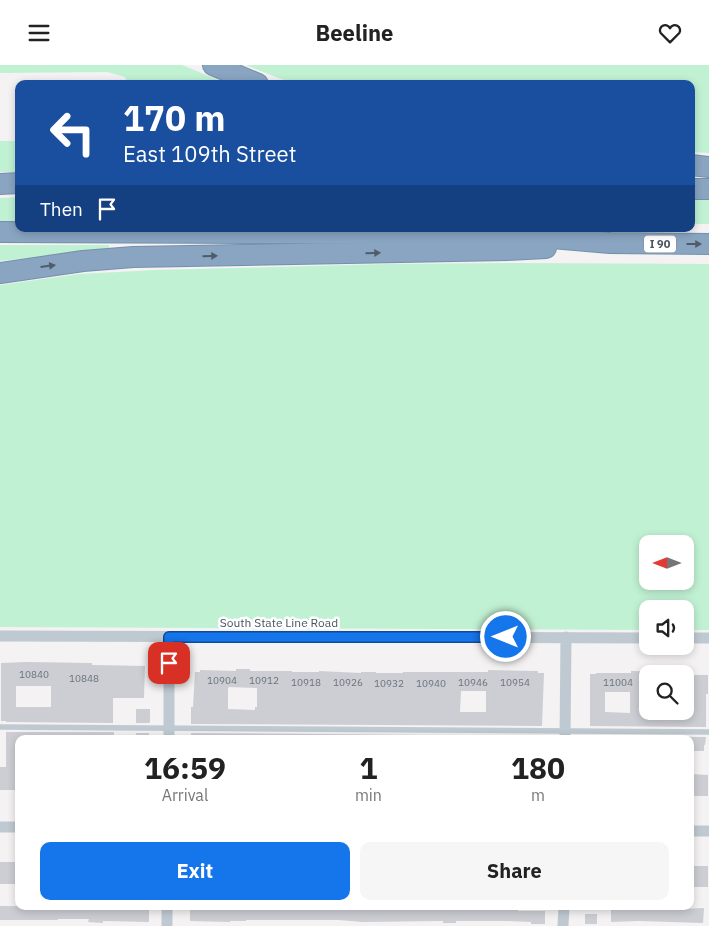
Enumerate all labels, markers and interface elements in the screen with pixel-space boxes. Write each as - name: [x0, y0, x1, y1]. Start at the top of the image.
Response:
- text: Beeline: [316, 18, 393, 47]
- icon: menu: [25, 19, 53, 47]
- icon: heart: [656, 19, 684, 47]
- text: 170 m: [123, 95, 226, 141]
- icon: left: [40, 100, 105, 165]
- text: East 109th Street: [123, 139, 296, 168]
- icon: arrive: [93, 195, 121, 223]
- text: Then: [40, 197, 83, 221]
- road number: I 90: [644, 235, 676, 253]
- one-way arrow: [686, 240, 702, 248]
- one-way arrow: [365, 248, 381, 256]
- one-way arrow: [203, 251, 219, 259]
- one-way arrow: [41, 262, 57, 270]
- north arrow: [639, 535, 694, 590]
- map controls: [639, 535, 694, 720]
- button: sound: [639, 600, 694, 655]
- position arrow: [479, 610, 531, 662]
- street label: South State Line Road: [220, 615, 338, 630]
- pin: [148, 642, 190, 684]
- icon: arrive: [155, 649, 183, 677]
- button: search: [639, 665, 694, 720]
- house number: 10840: [19, 668, 49, 681]
- house number: 10848: [69, 672, 99, 685]
- house number: 10904: [207, 674, 237, 687]
- house number: 10912: [249, 674, 279, 687]
- house number: 10918: [291, 676, 321, 689]
- house number: 10926: [333, 676, 363, 689]
- house number: 10946: [458, 676, 488, 689]
- house number: 10954: [500, 676, 530, 689]
- house number: 11004: [603, 676, 633, 689]
- house number: 10932: [374, 677, 404, 690]
- house number: 10940: [416, 677, 446, 690]
- text: 16:59: [144, 748, 226, 787]
- text: 1: [359, 748, 377, 787]
- text: 180: [511, 748, 565, 787]
- text: Arrival: [162, 785, 208, 805]
- text: min: [355, 785, 382, 805]
- text: m: [531, 785, 545, 805]
- button: Exit: [40, 842, 350, 900]
- button: Share: [360, 842, 669, 900]

